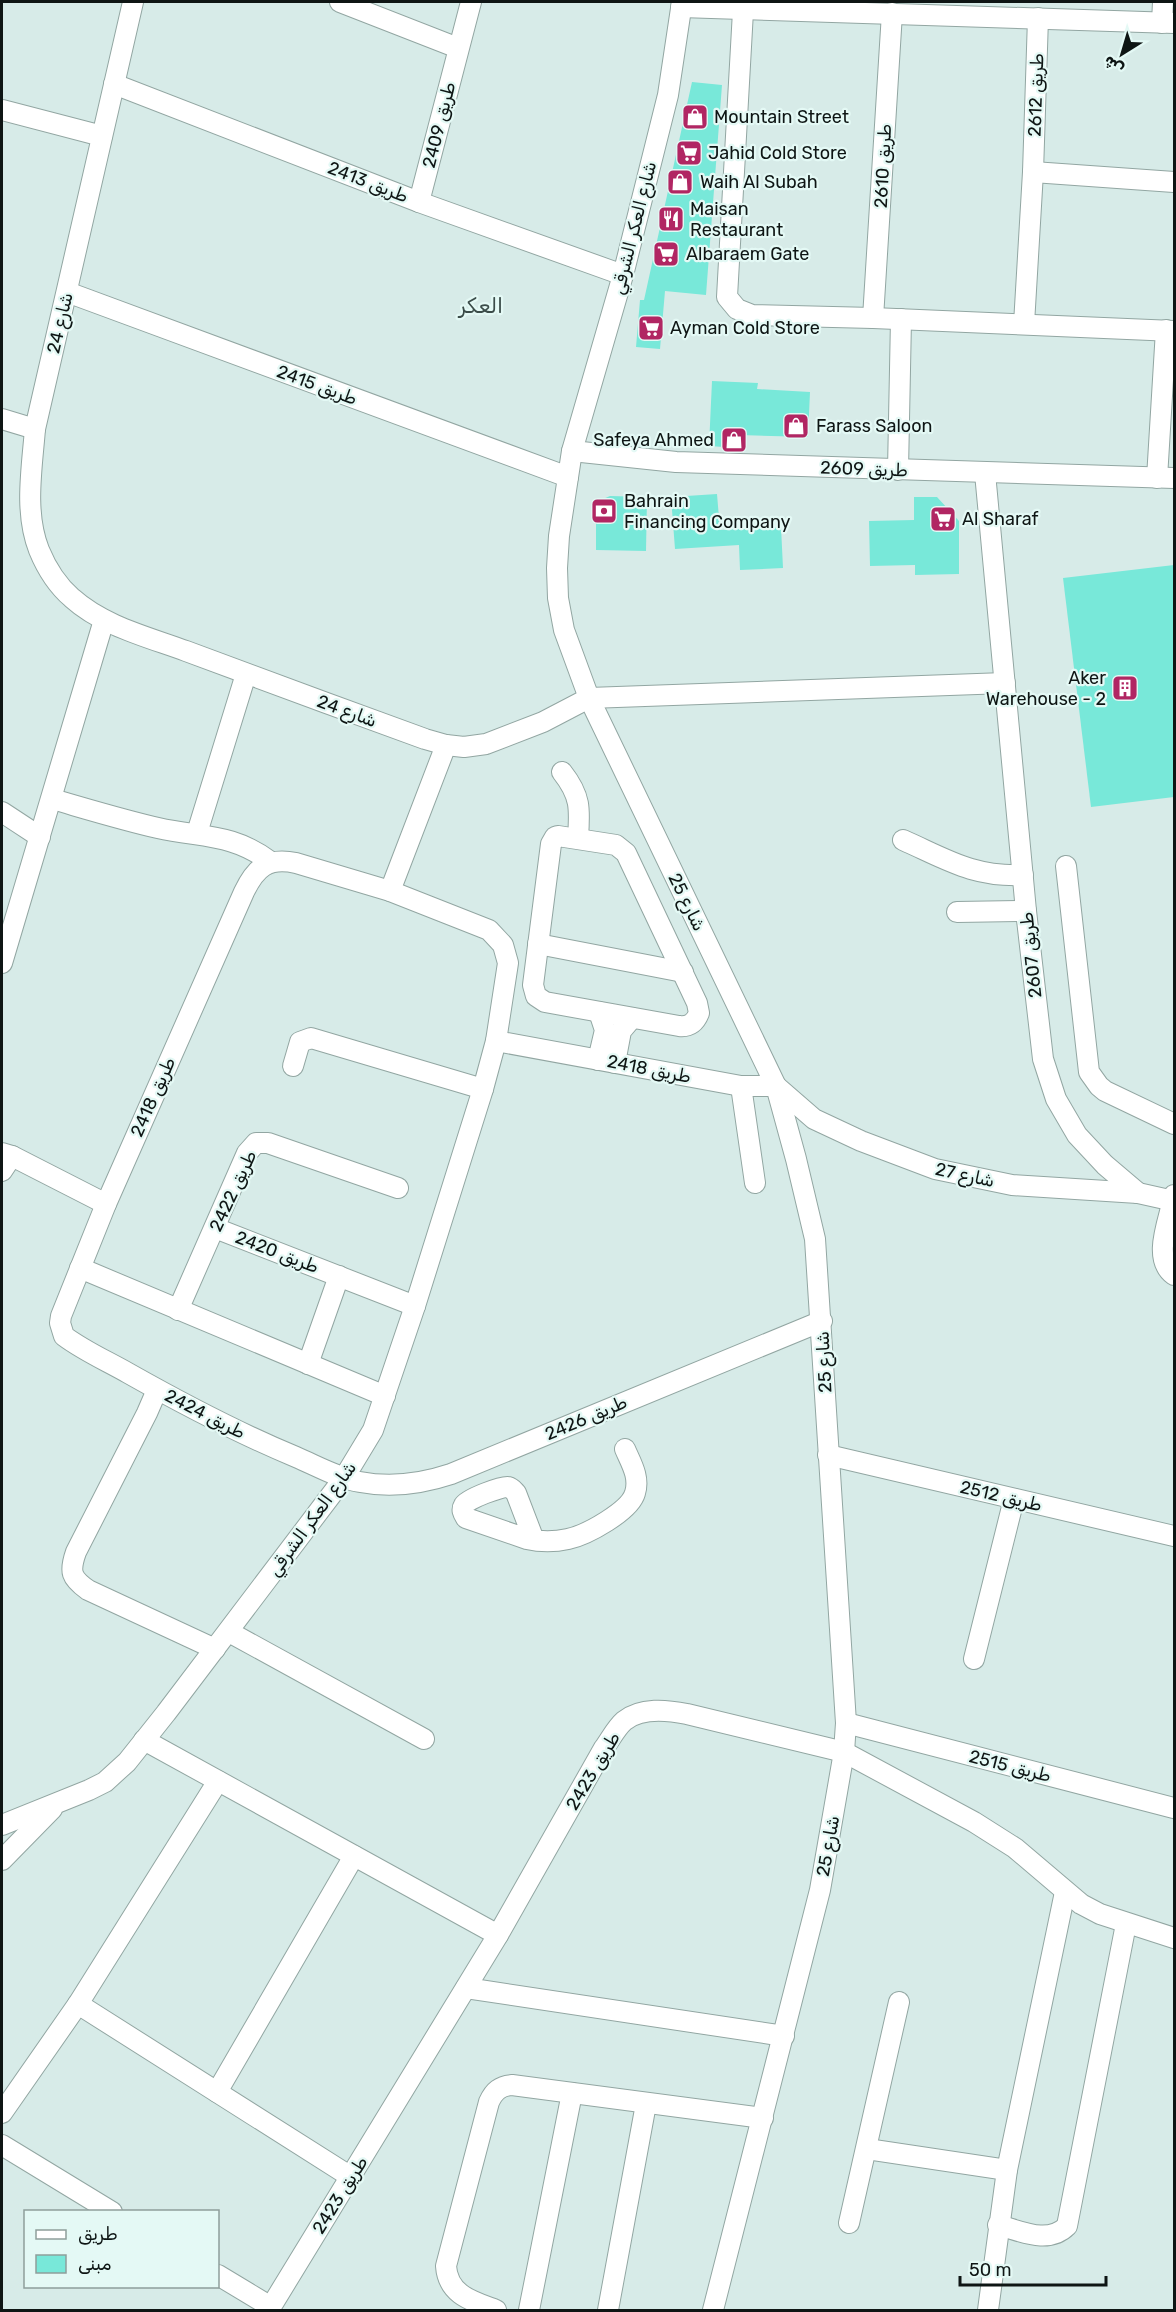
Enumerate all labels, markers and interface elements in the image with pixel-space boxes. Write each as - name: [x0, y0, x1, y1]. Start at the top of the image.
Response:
- north arrow: [1092, 24, 1152, 84]
- text: ش: [1099, 52, 1127, 79]
- street label: طريق 2612: [1024, 53, 1048, 137]
- street label: طريق 2409: [418, 80, 460, 170]
- shop icon: Mountain Street: [680, 102, 710, 132]
- place label: Mountain Street: [714, 106, 849, 128]
- street label: طريق 2610: [870, 123, 896, 209]
- supermarket icon: Jahid Cold Store: [674, 138, 704, 168]
- place label: Jahid Cold Store: [708, 142, 847, 164]
- street label: طريق 2413: [325, 157, 411, 207]
- street label: شارع العكر الشرقي: [607, 159, 663, 297]
- shop icon: Waih Al Subah: [665, 167, 695, 197]
- place label: Waih Al Subah: [700, 171, 818, 193]
- place label: Maisan Restaurant: [690, 198, 783, 241]
- restaurant icon: Maisan Restaurant: [656, 204, 686, 234]
- supermarket icon: Albaraem Gate: [651, 239, 681, 269]
- place label: Albaraem Gate: [686, 243, 809, 265]
- street label: شارع 24: [42, 290, 79, 356]
- district label: العكر: [457, 293, 503, 318]
- supermarket icon: Ayman Cold Store: [636, 313, 666, 343]
- place label: Ayman Cold Store: [670, 317, 820, 339]
- street label: طريق 2415: [274, 360, 360, 410]
- shop icon: Farass Saloon: [781, 411, 811, 441]
- place label: Farass Saloon: [816, 415, 932, 437]
- shop icon: Safeya Ahmed: [719, 425, 749, 455]
- place label: Safeya Ahmed: [593, 429, 714, 451]
- street label: طريق 2609: [820, 456, 908, 482]
- place label: Bahrain Financing Company: [624, 490, 791, 533]
- bank icon: Bahrain Financing Company: [589, 496, 619, 526]
- supermarket icon: Al Sharaf: [928, 504, 958, 534]
- place label: Al Sharaf: [962, 508, 1038, 530]
- place label: Aker Warehouse - 2: [986, 667, 1106, 710]
- building icon: Aker Warehouse - 2: [1110, 673, 1140, 703]
- street label: شارع 24: [314, 690, 380, 733]
- street label: شارع 25: [663, 870, 710, 935]
- street label: طريق 2607: [1016, 911, 1046, 999]
- street label: طريق 2418: [605, 1050, 693, 1088]
- street label: طريق 2418: [126, 1054, 180, 1140]
- street label: طريق 2422: [205, 1147, 261, 1235]
- street label: شارع 27: [933, 1158, 997, 1193]
- street label: طريق 2420: [232, 1226, 322, 1278]
- street label: شارع 25: [811, 1331, 838, 1393]
- street label: طريق 2424: [161, 1384, 249, 1444]
- street label: طريق 2426: [542, 1391, 630, 1445]
- street label: شارع العكر الشرقي: [263, 1457, 363, 1582]
- street label: طريق 2512: [958, 1476, 1044, 1516]
- street label: طريق 2423: [561, 1728, 625, 1814]
- street label: طريق 2515: [967, 1745, 1053, 1787]
- street label: شارع 25: [812, 1814, 845, 1878]
- street label: طريق 2423: [308, 2152, 372, 2238]
- legend: [24, 2210, 219, 2288]
- text: طريق: [78, 2223, 118, 2245]
- scale bar: [960, 2249, 1106, 2287]
- text: مبنى: [78, 2253, 112, 2275]
- text: 50 m: [969, 2259, 1012, 2281]

